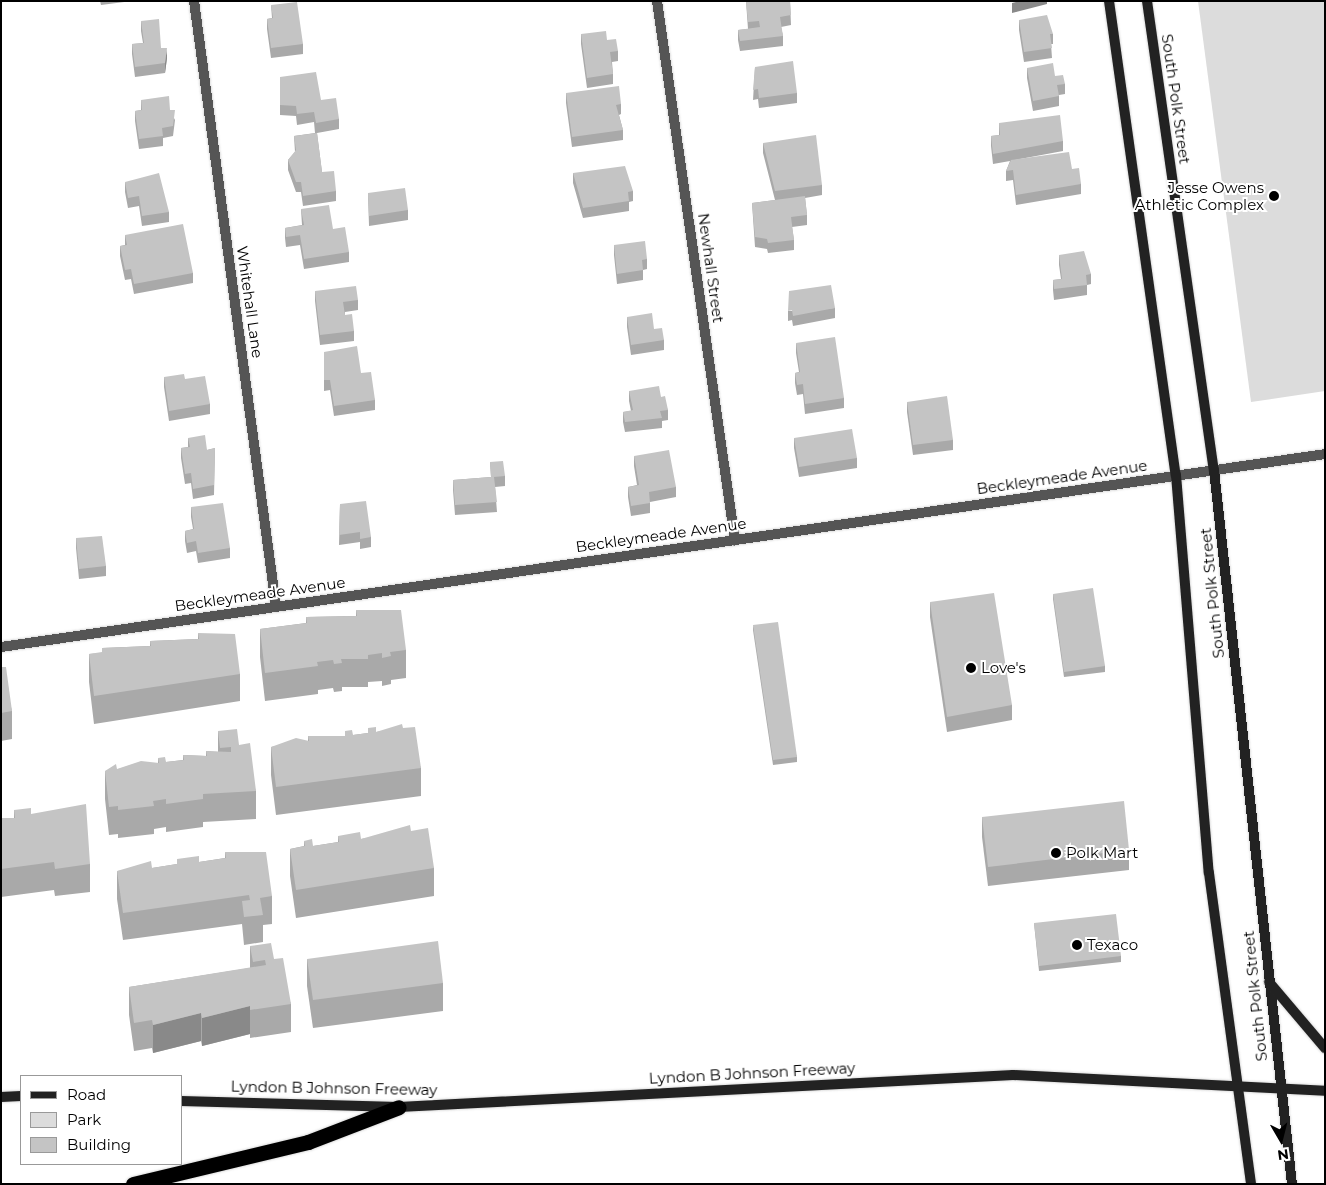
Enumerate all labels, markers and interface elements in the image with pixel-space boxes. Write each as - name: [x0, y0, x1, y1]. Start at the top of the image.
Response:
- street label: South Polk Street: [1158, 33, 1194, 165]
- place label: Jesse Owens Athletic Complex: [1135, 178, 1264, 213]
- marker: Jesse Owens Athletic Complex: [1268, 190, 1280, 202]
- street label: Newhall Street: [694, 212, 728, 324]
- street label: Whitehall Lane: [233, 245, 267, 359]
- street label: Beckleymeade Avenue: [976, 456, 1148, 498]
- street label: Beckleymeade Avenue: [575, 514, 747, 556]
- street label: South Polk Street: [1196, 527, 1228, 659]
- street label: Beckleymeade Avenue: [174, 573, 346, 615]
- place label: Love's: [981, 659, 1026, 677]
- marker: Love's: [965, 662, 977, 674]
- place label: Polk Mart: [1066, 844, 1138, 862]
- marker: Polk Mart: [1050, 847, 1062, 859]
- street label: South Polk Street: [1239, 930, 1271, 1062]
- place label: Texaco: [1087, 936, 1138, 954]
- marker: Texaco: [1071, 939, 1083, 951]
- street label: Lyndon B Johnson Freeway: [648, 1059, 856, 1087]
- legend: [20, 1075, 182, 1165]
- street label: Lyndon B Johnson Freeway: [231, 1077, 437, 1099]
- text: Road: [67, 1085, 106, 1104]
- text: Park: [67, 1110, 101, 1129]
- north arrow: [1256, 1115, 1306, 1165]
- text: Building: [67, 1135, 131, 1154]
- text: N: [1276, 1145, 1290, 1165]

